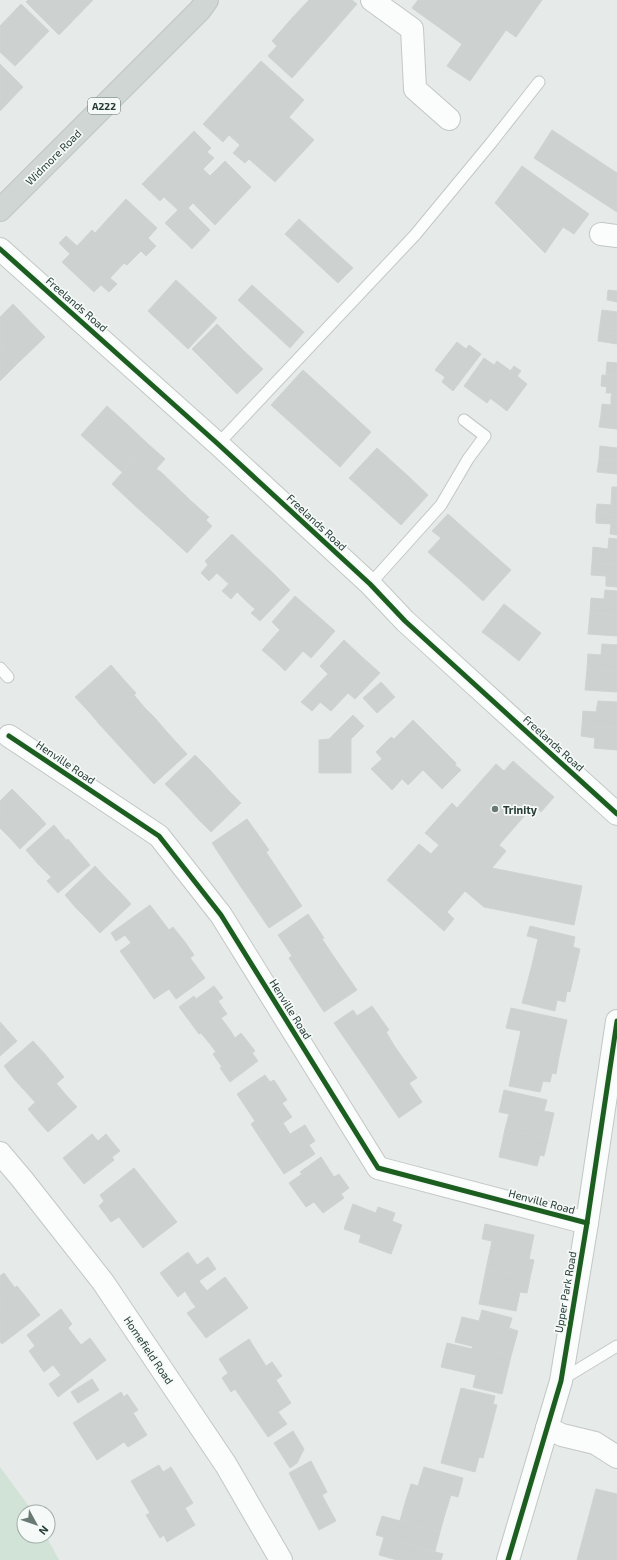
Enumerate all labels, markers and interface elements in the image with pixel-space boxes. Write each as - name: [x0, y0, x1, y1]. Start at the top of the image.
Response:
- road number: A222: [88, 98, 120, 114]
- street label: Widmore Road: [22, 126, 84, 188]
- street label: Freelands Road: [44, 274, 110, 334]
- street label: Freelands Road: [284, 491, 350, 553]
- street label: Freelands Road: [521, 712, 587, 774]
- street label: Henville Road: [34, 737, 98, 787]
- place label: Trinity: [503, 803, 538, 817]
- marker: Trinity: [490, 804, 500, 814]
- street label: Henville Road: [267, 977, 315, 1041]
- street label: Henville Road: [507, 1186, 577, 1216]
- street label: Upper Park Road: [551, 1250, 579, 1334]
- street label: Homefield Road: [122, 1314, 176, 1386]
- north arrow: [16, 1504, 56, 1544]
- text: N: [36, 1524, 52, 1538]

